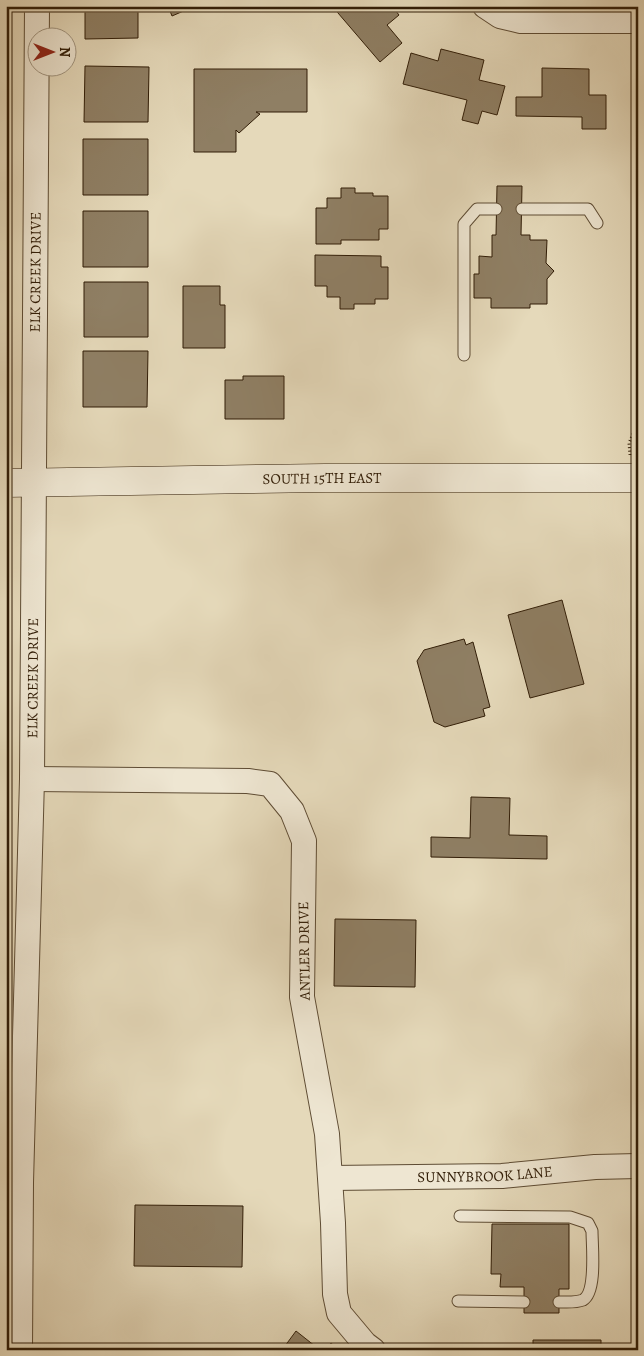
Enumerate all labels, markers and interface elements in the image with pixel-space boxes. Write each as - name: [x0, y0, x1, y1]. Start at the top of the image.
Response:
- north arrow: [28, 28, 78, 78]
- text: N: [55, 47, 74, 57]
- street label: ELK CREEK DRIVE: [25, 212, 46, 332]
- street label: SOUTH 15TH EAST: [262, 468, 382, 489]
- street label: ELK CREEK DRIVE: [22, 618, 43, 738]
- street label: ANTLER DRIVE: [293, 901, 315, 1002]
- street label: SUNNYBROOK LANE: [417, 1161, 553, 1187]

